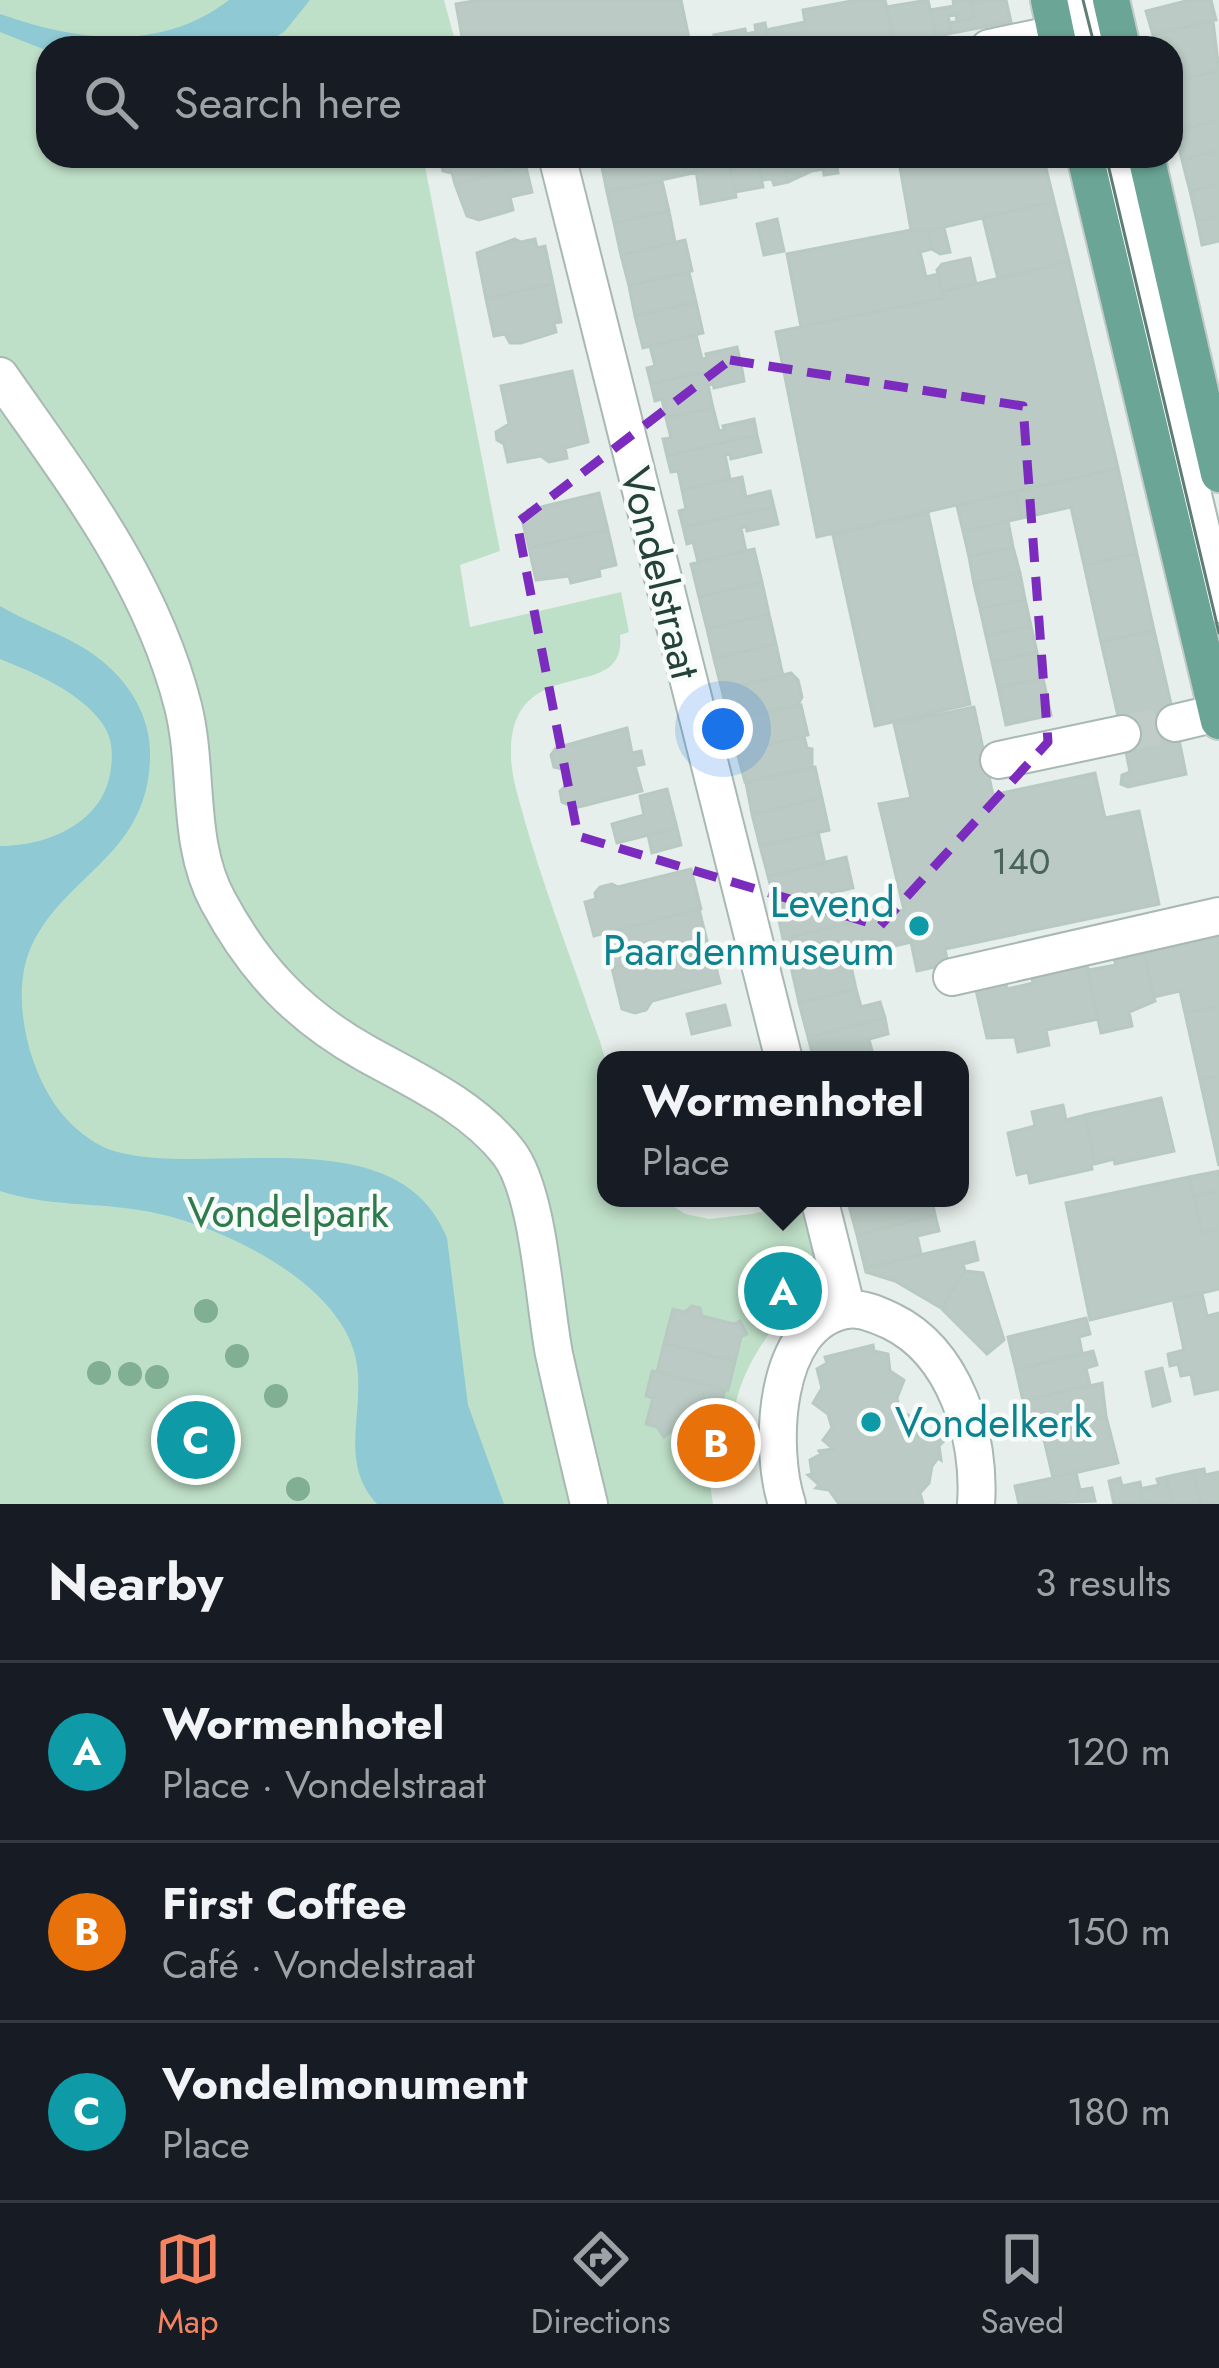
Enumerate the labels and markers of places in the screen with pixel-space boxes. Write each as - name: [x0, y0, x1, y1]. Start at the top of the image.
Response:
- place label: Levend Paardenmuseum: [603, 872, 895, 981]
- marker: Levend Paardenmuseum: [906, 913, 932, 939]
- pin: A: [744, 1246, 822, 1336]
- place label: Vondelkerk: [895, 1392, 1092, 1453]
- pin: C: [157, 1395, 235, 1485]
- pin: B: [677, 1398, 755, 1488]
- marker: Vondelkerk: [858, 1409, 884, 1435]

